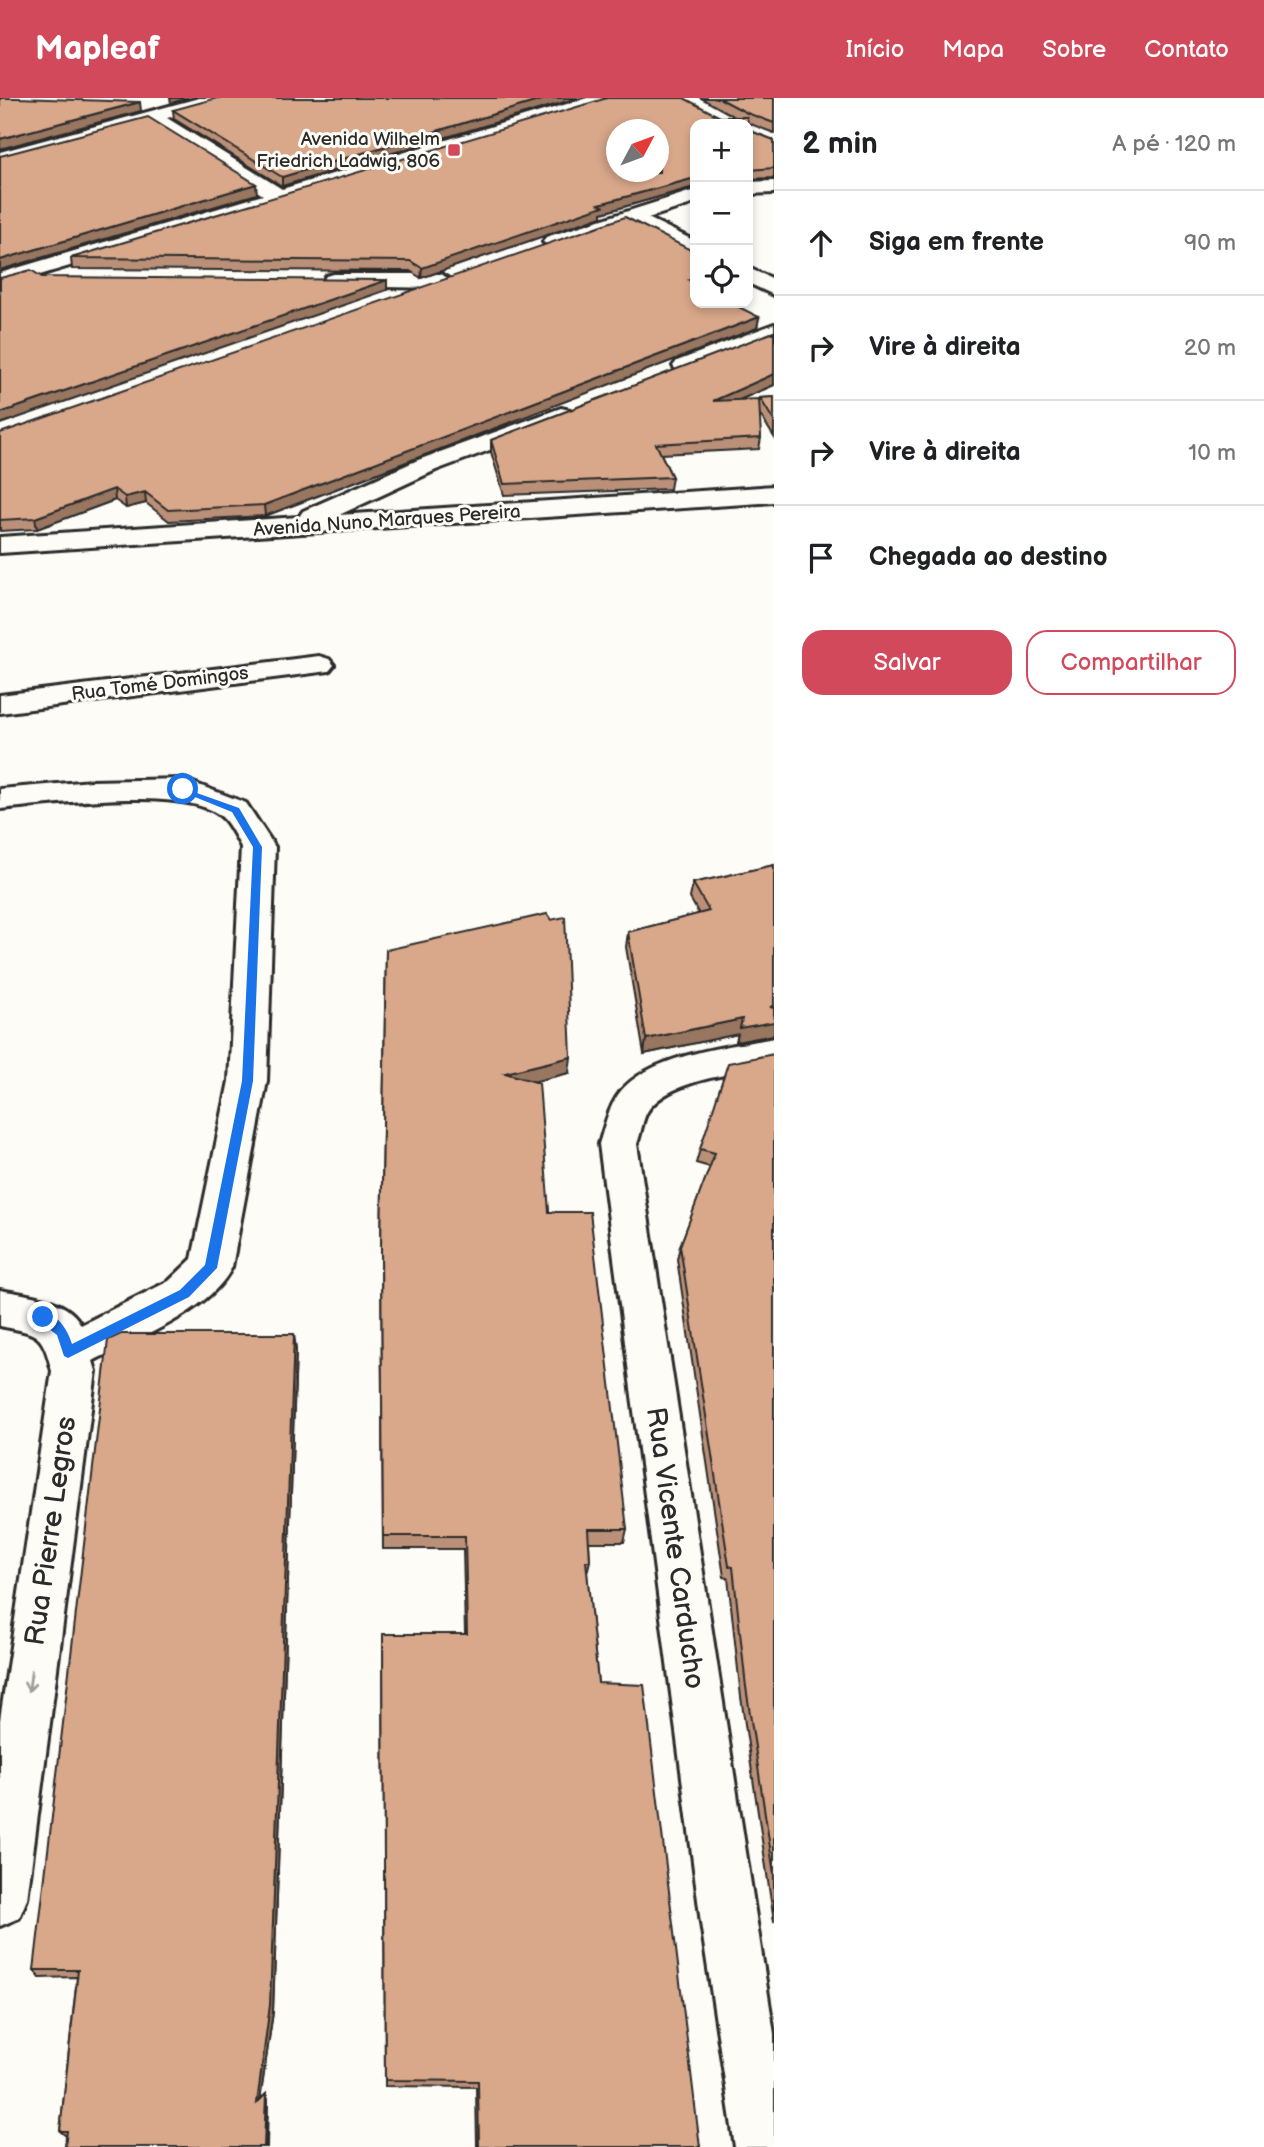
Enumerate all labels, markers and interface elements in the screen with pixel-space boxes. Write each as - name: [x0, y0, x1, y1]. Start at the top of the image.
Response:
- text: Mapleaf: [35, 29, 160, 69]
- text: Início: [846, 35, 904, 64]
- text: Mapa: [942, 35, 1004, 64]
- text: Sobre: [1042, 35, 1106, 64]
- text: Contato: [1144, 35, 1229, 64]
- north arrow: [606, 119, 669, 182]
- map controls: [690, 119, 753, 308]
- button: +: [690, 119, 753, 182]
- text: 2 min: [802, 126, 878, 162]
- place label: Avenida Wilhelm Friedrich Ladwig, 806: [256, 128, 440, 173]
- text: A pé · 120 m: [1112, 130, 1236, 158]
- marker: Avenida Wilhelm Friedrich Ladwig, 806: [446, 142, 462, 158]
- button: −: [690, 182, 753, 245]
- icon: ahead: [802, 224, 840, 262]
- text: Siga em frente: [869, 227, 1044, 258]
- text: 90 m: [1184, 229, 1236, 257]
- button: locate: [690, 245, 753, 308]
- icon: right: [802, 329, 840, 367]
- text: Vire à direita: [869, 332, 1021, 363]
- text: 20 m: [1184, 334, 1236, 362]
- icon: right: [802, 434, 840, 472]
- text: Vire à direita: [869, 437, 1021, 468]
- text: 10 m: [1188, 439, 1236, 467]
- street label: Avenida Nuno Marques Pereira: [253, 500, 521, 542]
- icon: arrive: [802, 539, 840, 577]
- text: Chegada ao destino: [869, 542, 1107, 573]
- button: Salvar: [802, 630, 1012, 695]
- button: Compartilhar: [1026, 630, 1236, 695]
- street label: Rua Tomé Domingos: [70, 662, 250, 706]
- route start: [167, 773, 198, 804]
- route end: [27, 1301, 58, 1332]
- street label: Rua Vicente Carducho: [639, 1405, 711, 1691]
- street label: Rua Pierre Legros: [19, 1414, 83, 1648]
- one-way arrow: [24, 1670, 37, 1692]

